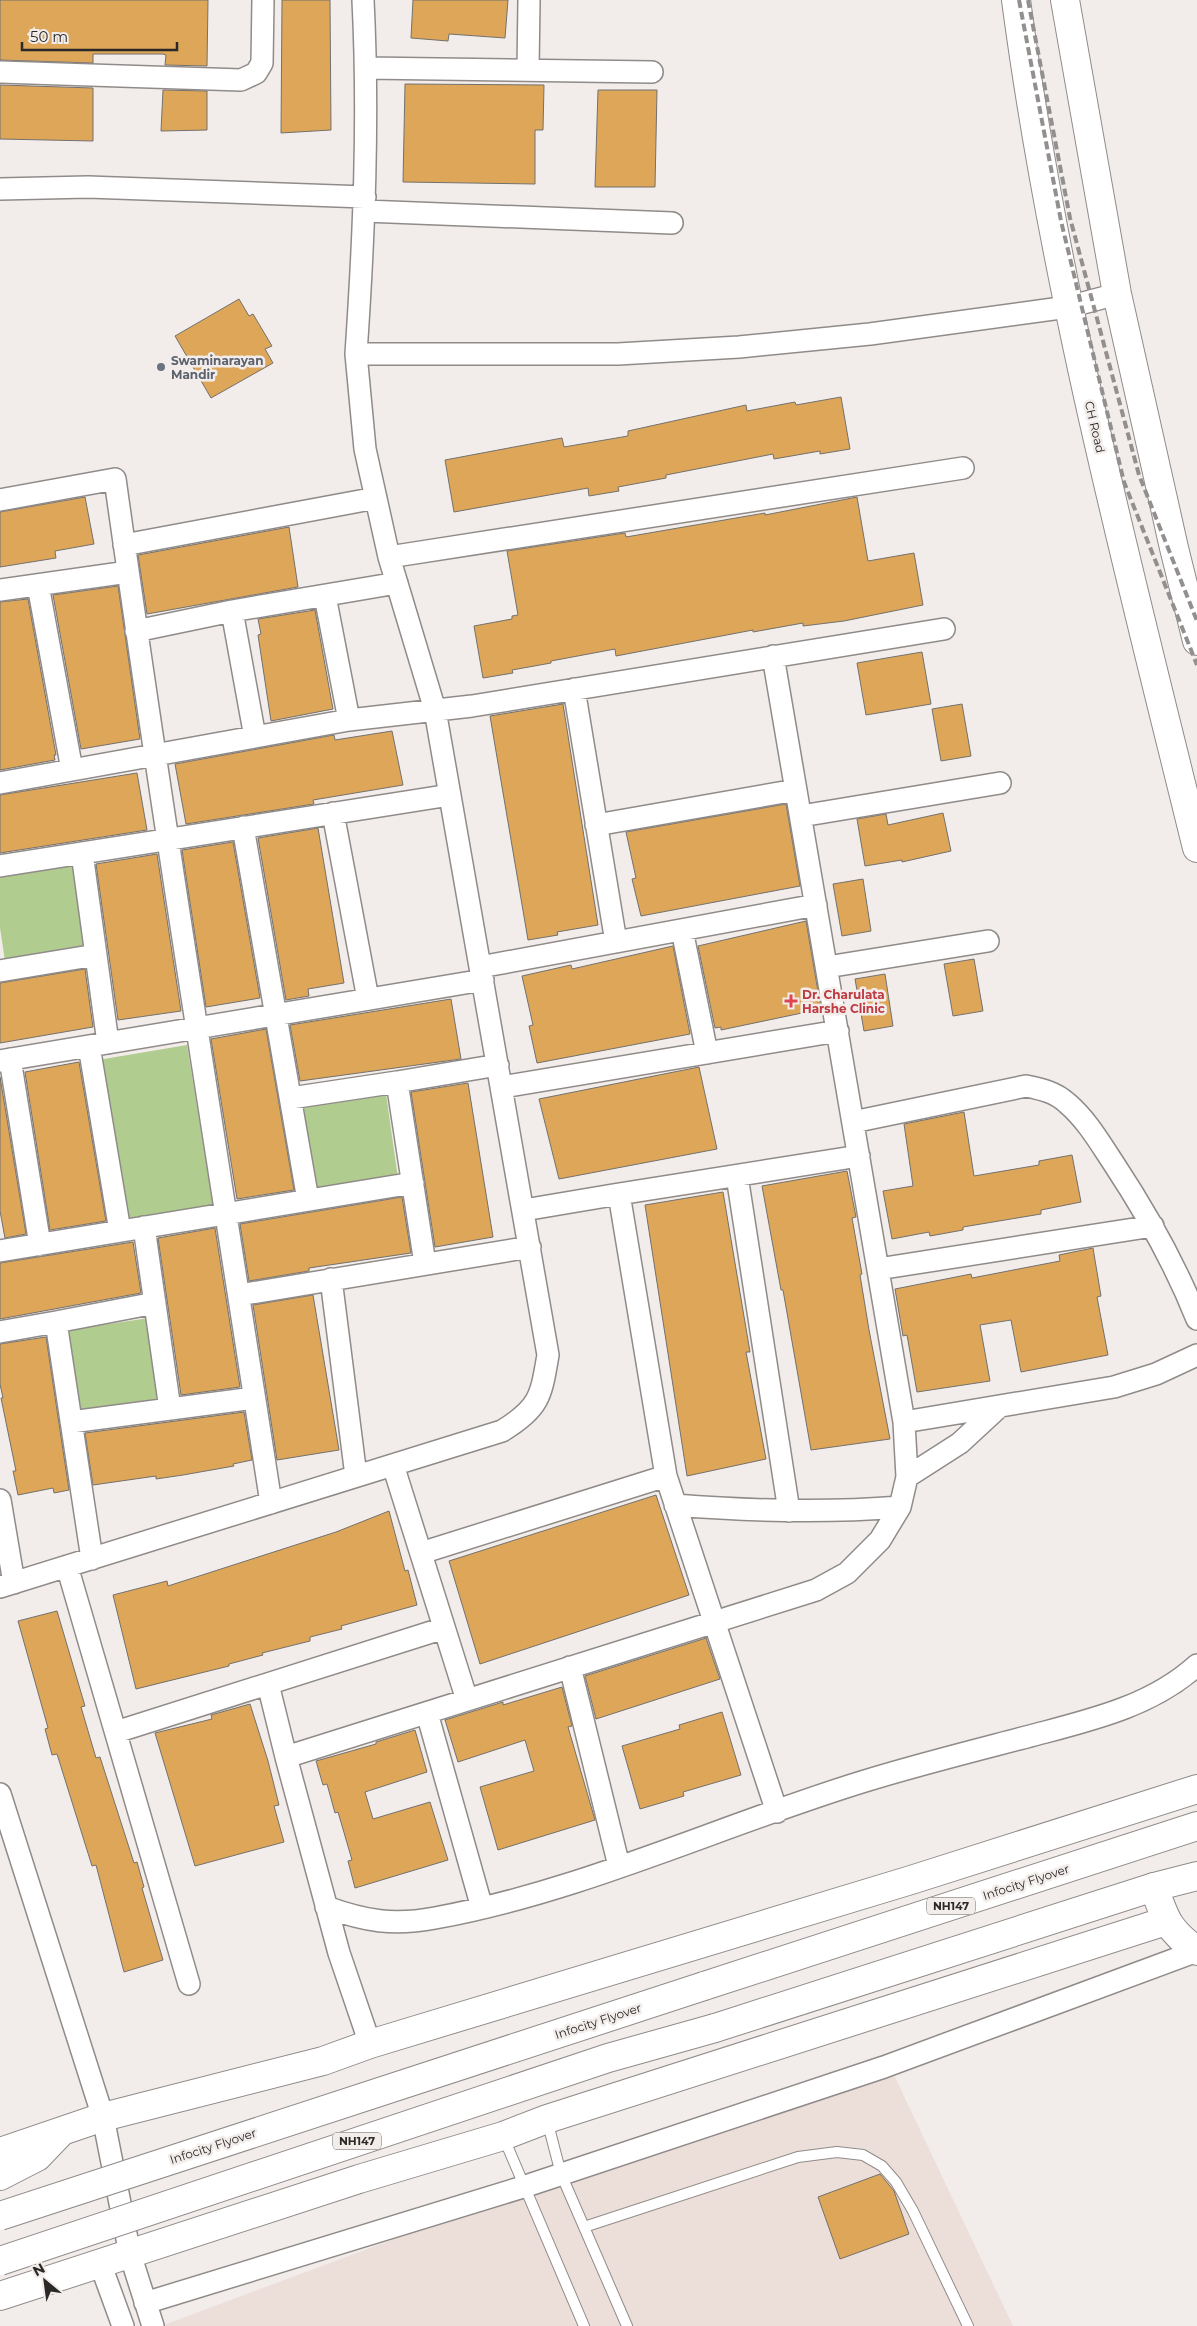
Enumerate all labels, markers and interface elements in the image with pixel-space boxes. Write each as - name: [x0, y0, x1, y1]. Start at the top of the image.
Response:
- scale bar: [22, 20, 178, 52]
- text: 50 m: [30, 27, 68, 46]
- place label: Swaminarayan Mandir: [171, 353, 263, 382]
- marker: Swaminarayan Mandir: [155, 361, 167, 373]
- street label: CH Road: [1082, 400, 1108, 454]
- place label: Dr. Charulata Harshe Clinic: [802, 987, 885, 1016]
- marker: Dr. Charulata Harshe Clinic: [784, 994, 798, 1008]
- street label: Infocity Flyover: [981, 1861, 1071, 1903]
- road number: NH147: [927, 1898, 975, 1914]
- street label: Infocity Flyover: [553, 2000, 643, 2042]
- street label: Infocity Flyover: [168, 2125, 258, 2167]
- road number: NH147: [333, 2132, 381, 2150]
- north arrow: [20, 2256, 70, 2306]
- text: N: [29, 2259, 48, 2280]

